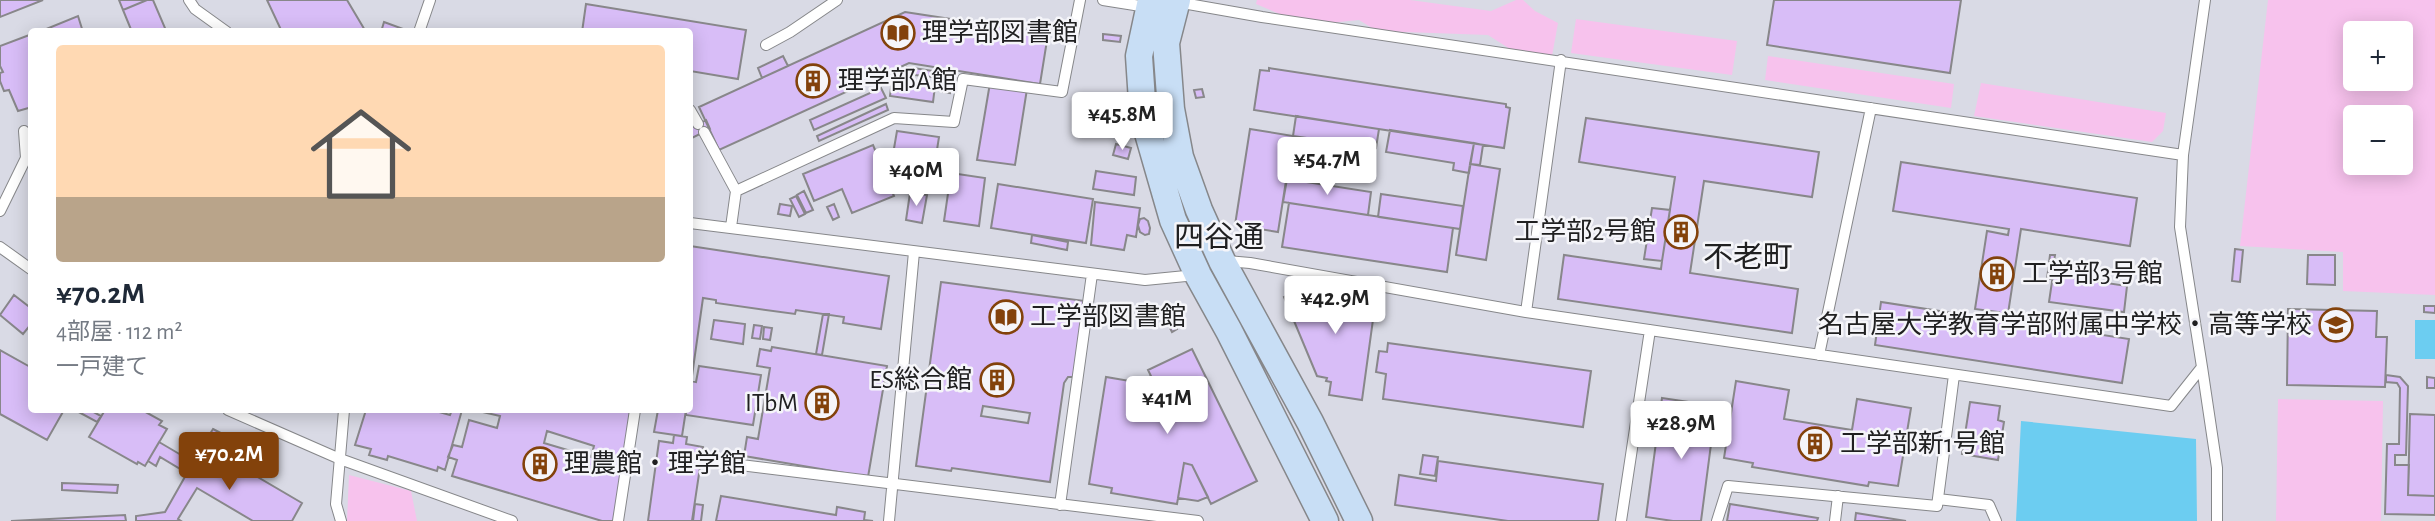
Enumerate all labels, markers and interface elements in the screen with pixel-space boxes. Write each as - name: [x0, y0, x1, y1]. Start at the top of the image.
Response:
- library icon: 理学部図書館: [879, 14, 917, 52]
- place label: 理学部図書館: [922, 18, 1078, 46]
- map controls: [2343, 21, 2413, 175]
- button: +: [2343, 21, 2413, 91]
- building icon: 理学部A館: [794, 62, 832, 100]
- place label: 理学部A館: [838, 66, 957, 94]
- icon: home: [298, 91, 424, 217]
- pin: ¥45.8M: [1065, 92, 1179, 152]
- text: ¥45.8M: [1088, 103, 1156, 126]
- button: −: [2343, 105, 2413, 175]
- pin: ¥54.7M: [1270, 138, 1384, 197]
- pin: ¥40M: [875, 148, 957, 208]
- text: ¥54.7M: [1293, 148, 1361, 171]
- text: ¥40M: [889, 159, 943, 182]
- building icon: 工学部2号館: [1662, 213, 1700, 251]
- place label: 工学部2号館: [1514, 217, 1656, 245]
- district label: 四谷通: [1174, 222, 1264, 253]
- district label: 不老町: [1703, 241, 1793, 273]
- building icon: 工学部3号館: [1978, 255, 2016, 293]
- place label: 工学部3号館: [2022, 259, 2163, 287]
- pin: ¥42.9M: [1278, 276, 1392, 336]
- text: ¥70.2M: [56, 279, 145, 309]
- text: ¥42.9M: [1300, 287, 1370, 310]
- library icon: 工学部図書館: [987, 298, 1025, 336]
- place label: 工学部図書館: [1030, 302, 1186, 330]
- school or university icon: 名古屋大学教育学部附属中学校・高等学校: [2317, 306, 2355, 344]
- place label: 名古屋大学教育学部附属中学校・高等学校: [1818, 310, 2312, 338]
- text: 4部屋 · 112 m²: [56, 321, 182, 344]
- text: 一戸建て: [56, 356, 148, 379]
- building icon: ES総合館: [978, 361, 1016, 399]
- place label: ES総合館: [869, 366, 972, 393]
- pin: ¥41M: [1126, 376, 1208, 436]
- building icon: ITbM: [803, 384, 841, 422]
- text: ¥41M: [1142, 387, 1192, 410]
- place label: ITbM: [745, 390, 798, 416]
- pin: ¥28.9M: [1624, 402, 1738, 461]
- text: ¥28.9M: [1647, 412, 1715, 435]
- building icon: 工学部新1号館: [1796, 425, 1834, 463]
- place label: 工学部新1号館: [1840, 429, 2005, 457]
- pin: ¥70.2M: [172, 433, 286, 492]
- text: ¥70.2M: [195, 443, 263, 466]
- building icon: 理農館・理学館: [521, 445, 559, 483]
- place label: 理農館・理学館: [564, 449, 746, 477]

